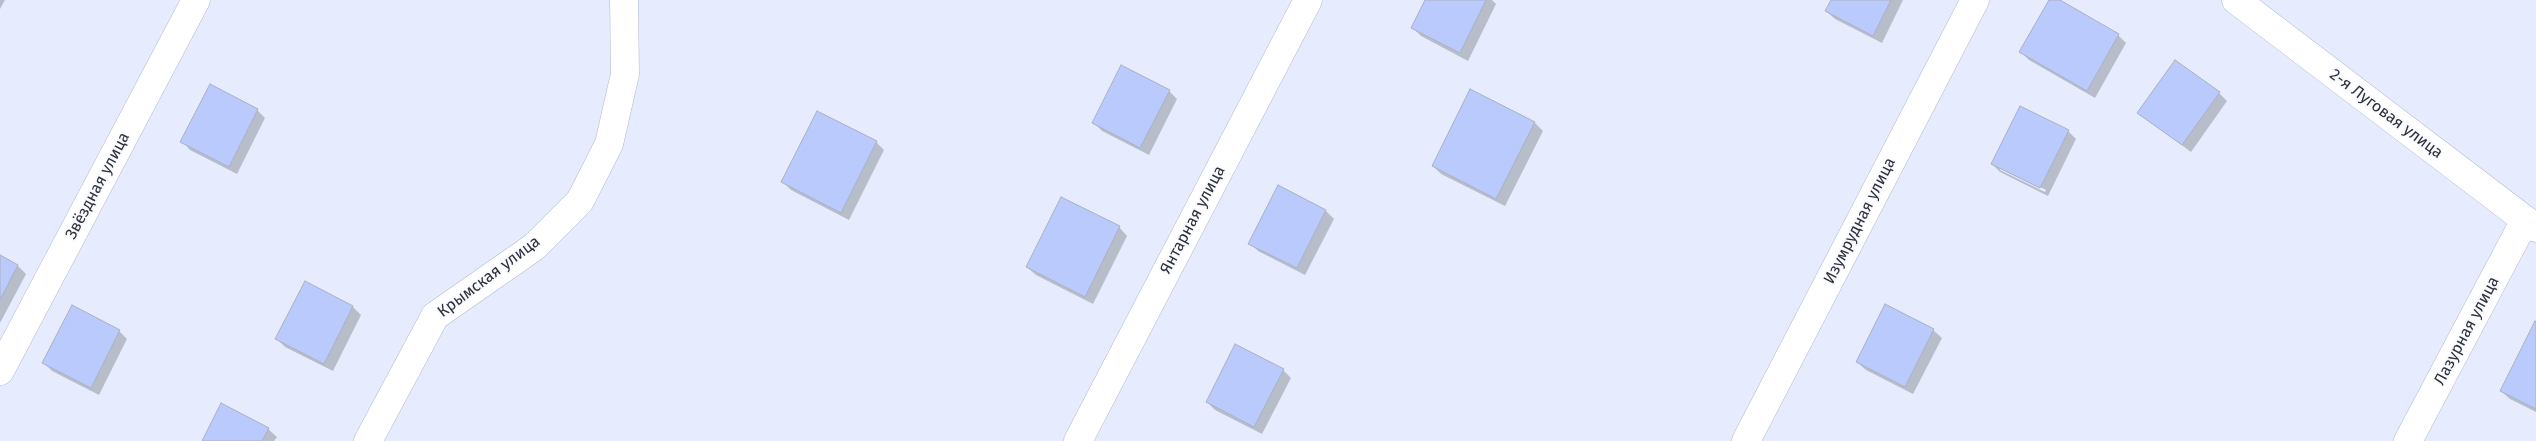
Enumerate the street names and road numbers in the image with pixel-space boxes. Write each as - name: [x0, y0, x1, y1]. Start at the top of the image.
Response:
- street label: 2-я Луговая улица: [2326, 65, 2446, 163]
- street label: Звёздная улица: [62, 129, 134, 243]
- street label: Изумрудная улица: [1820, 155, 1900, 287]
- street label: Янтарная улица: [1156, 163, 1230, 277]
- street label: Крымская улица: [434, 232, 544, 322]
- street label: Лазурная улица: [2430, 273, 2504, 389]

